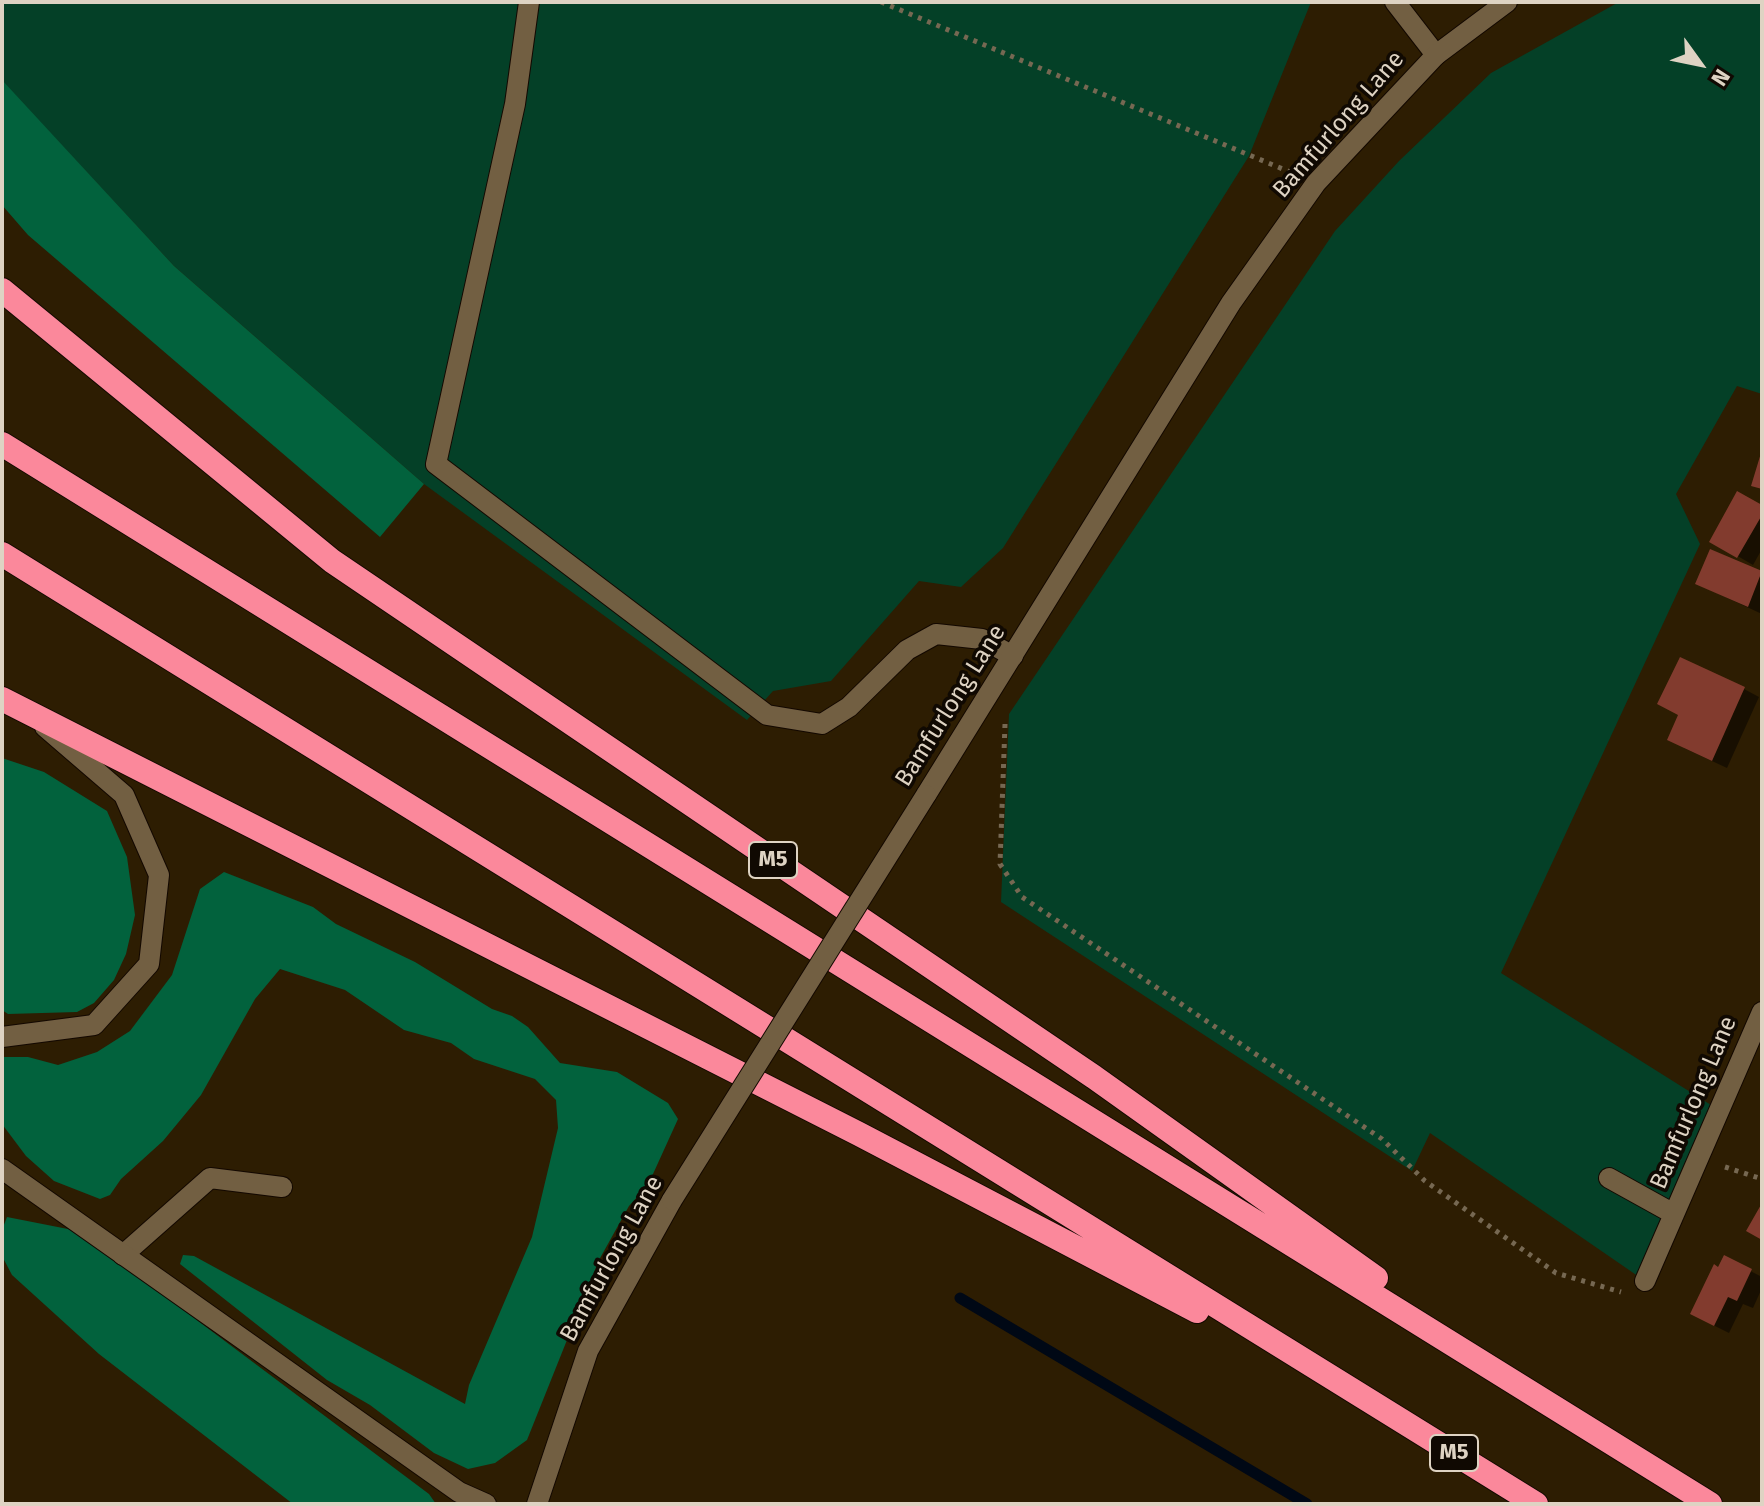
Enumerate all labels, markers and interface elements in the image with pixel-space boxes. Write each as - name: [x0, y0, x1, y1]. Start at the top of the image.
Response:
- north arrow: [1660, 24, 1740, 104]
- street label: Bamfurlong Lane: [1267, 46, 1411, 204]
- text: N: [1705, 64, 1736, 91]
- street label: Bamfurlong Lane: [890, 620, 1012, 792]
- road number: M5: [749, 842, 797, 878]
- street label: Bamfurlong Lane: [1645, 1012, 1743, 1194]
- street label: Bamfurlong Lane: [555, 1171, 669, 1347]
- road number: M5: [1430, 1435, 1478, 1471]

